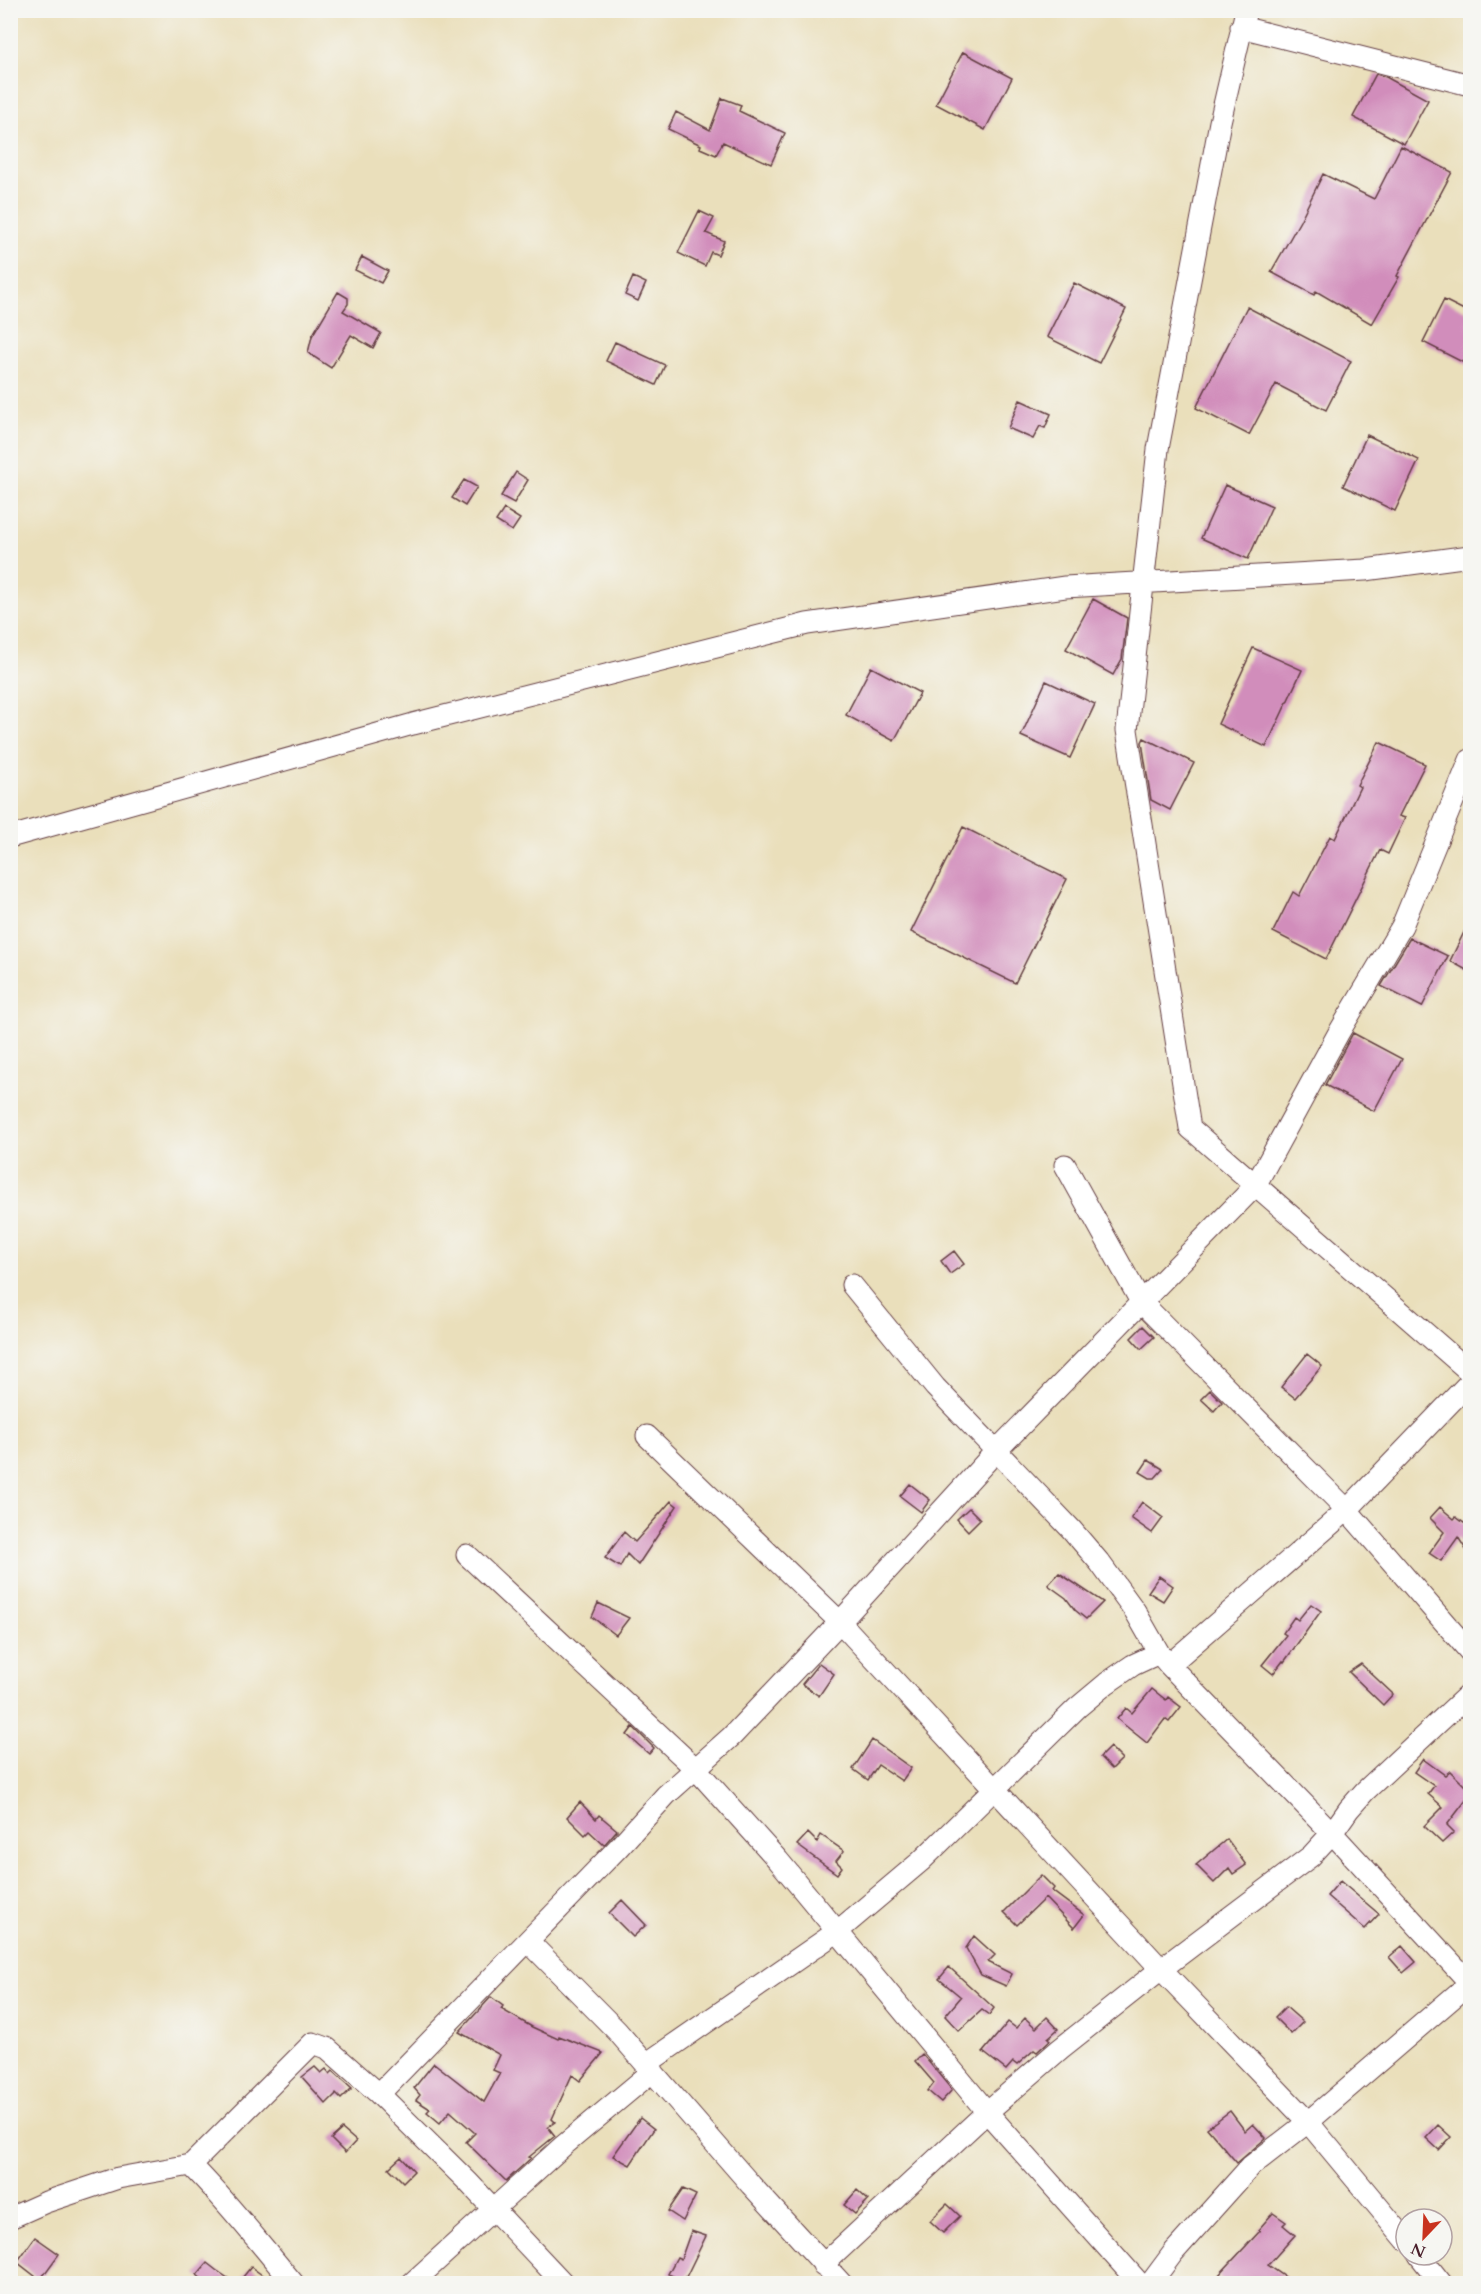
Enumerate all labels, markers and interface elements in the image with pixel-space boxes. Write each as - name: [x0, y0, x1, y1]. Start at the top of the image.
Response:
- north arrow: [1394, 2207, 1454, 2267]
- text: N: [1408, 2237, 1429, 2263]

